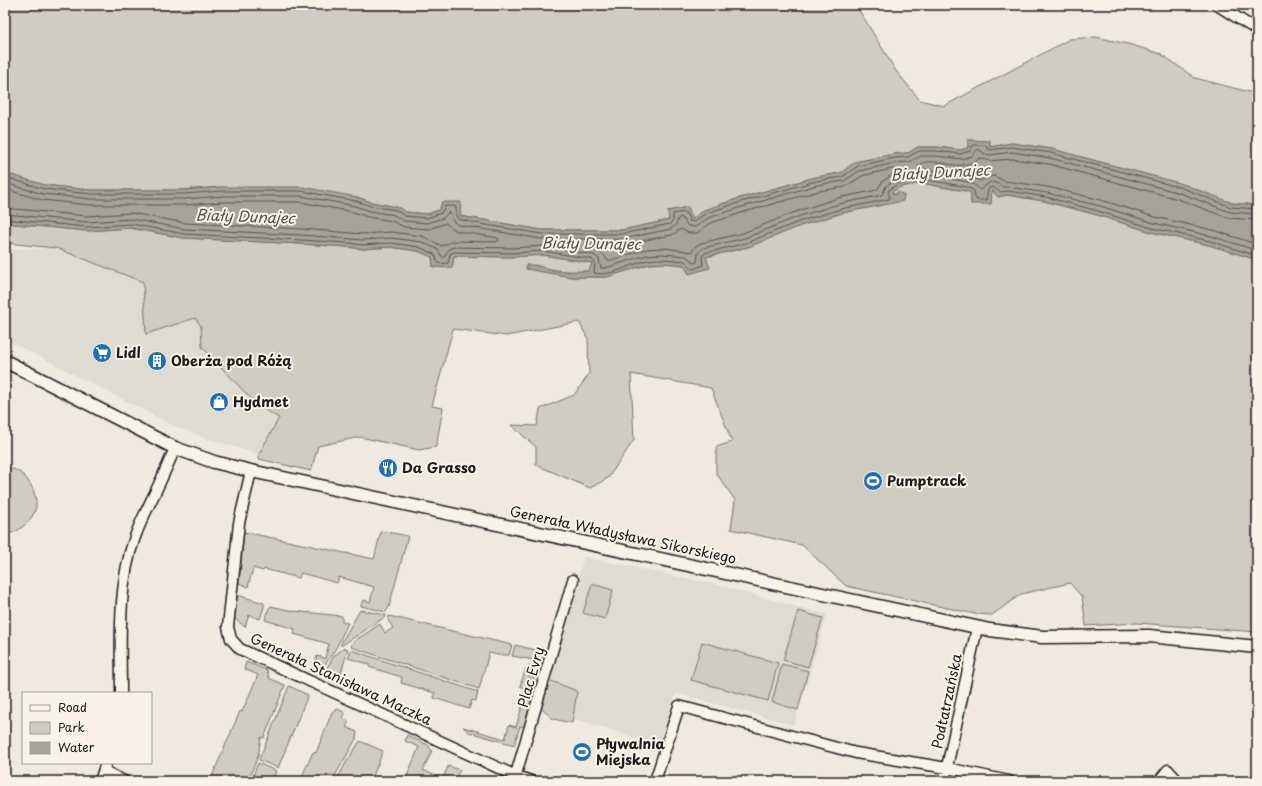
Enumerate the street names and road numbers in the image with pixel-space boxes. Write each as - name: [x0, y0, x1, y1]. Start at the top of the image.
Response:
- street label: Generała Władysława Sikorskiego: [508, 500, 738, 569]
- street label: Generała Stanisława Maczka: [247, 627, 436, 730]
- street label: Plac Evry: [512, 644, 549, 710]
- street label: Podtatrzańska: [926, 651, 967, 751]

